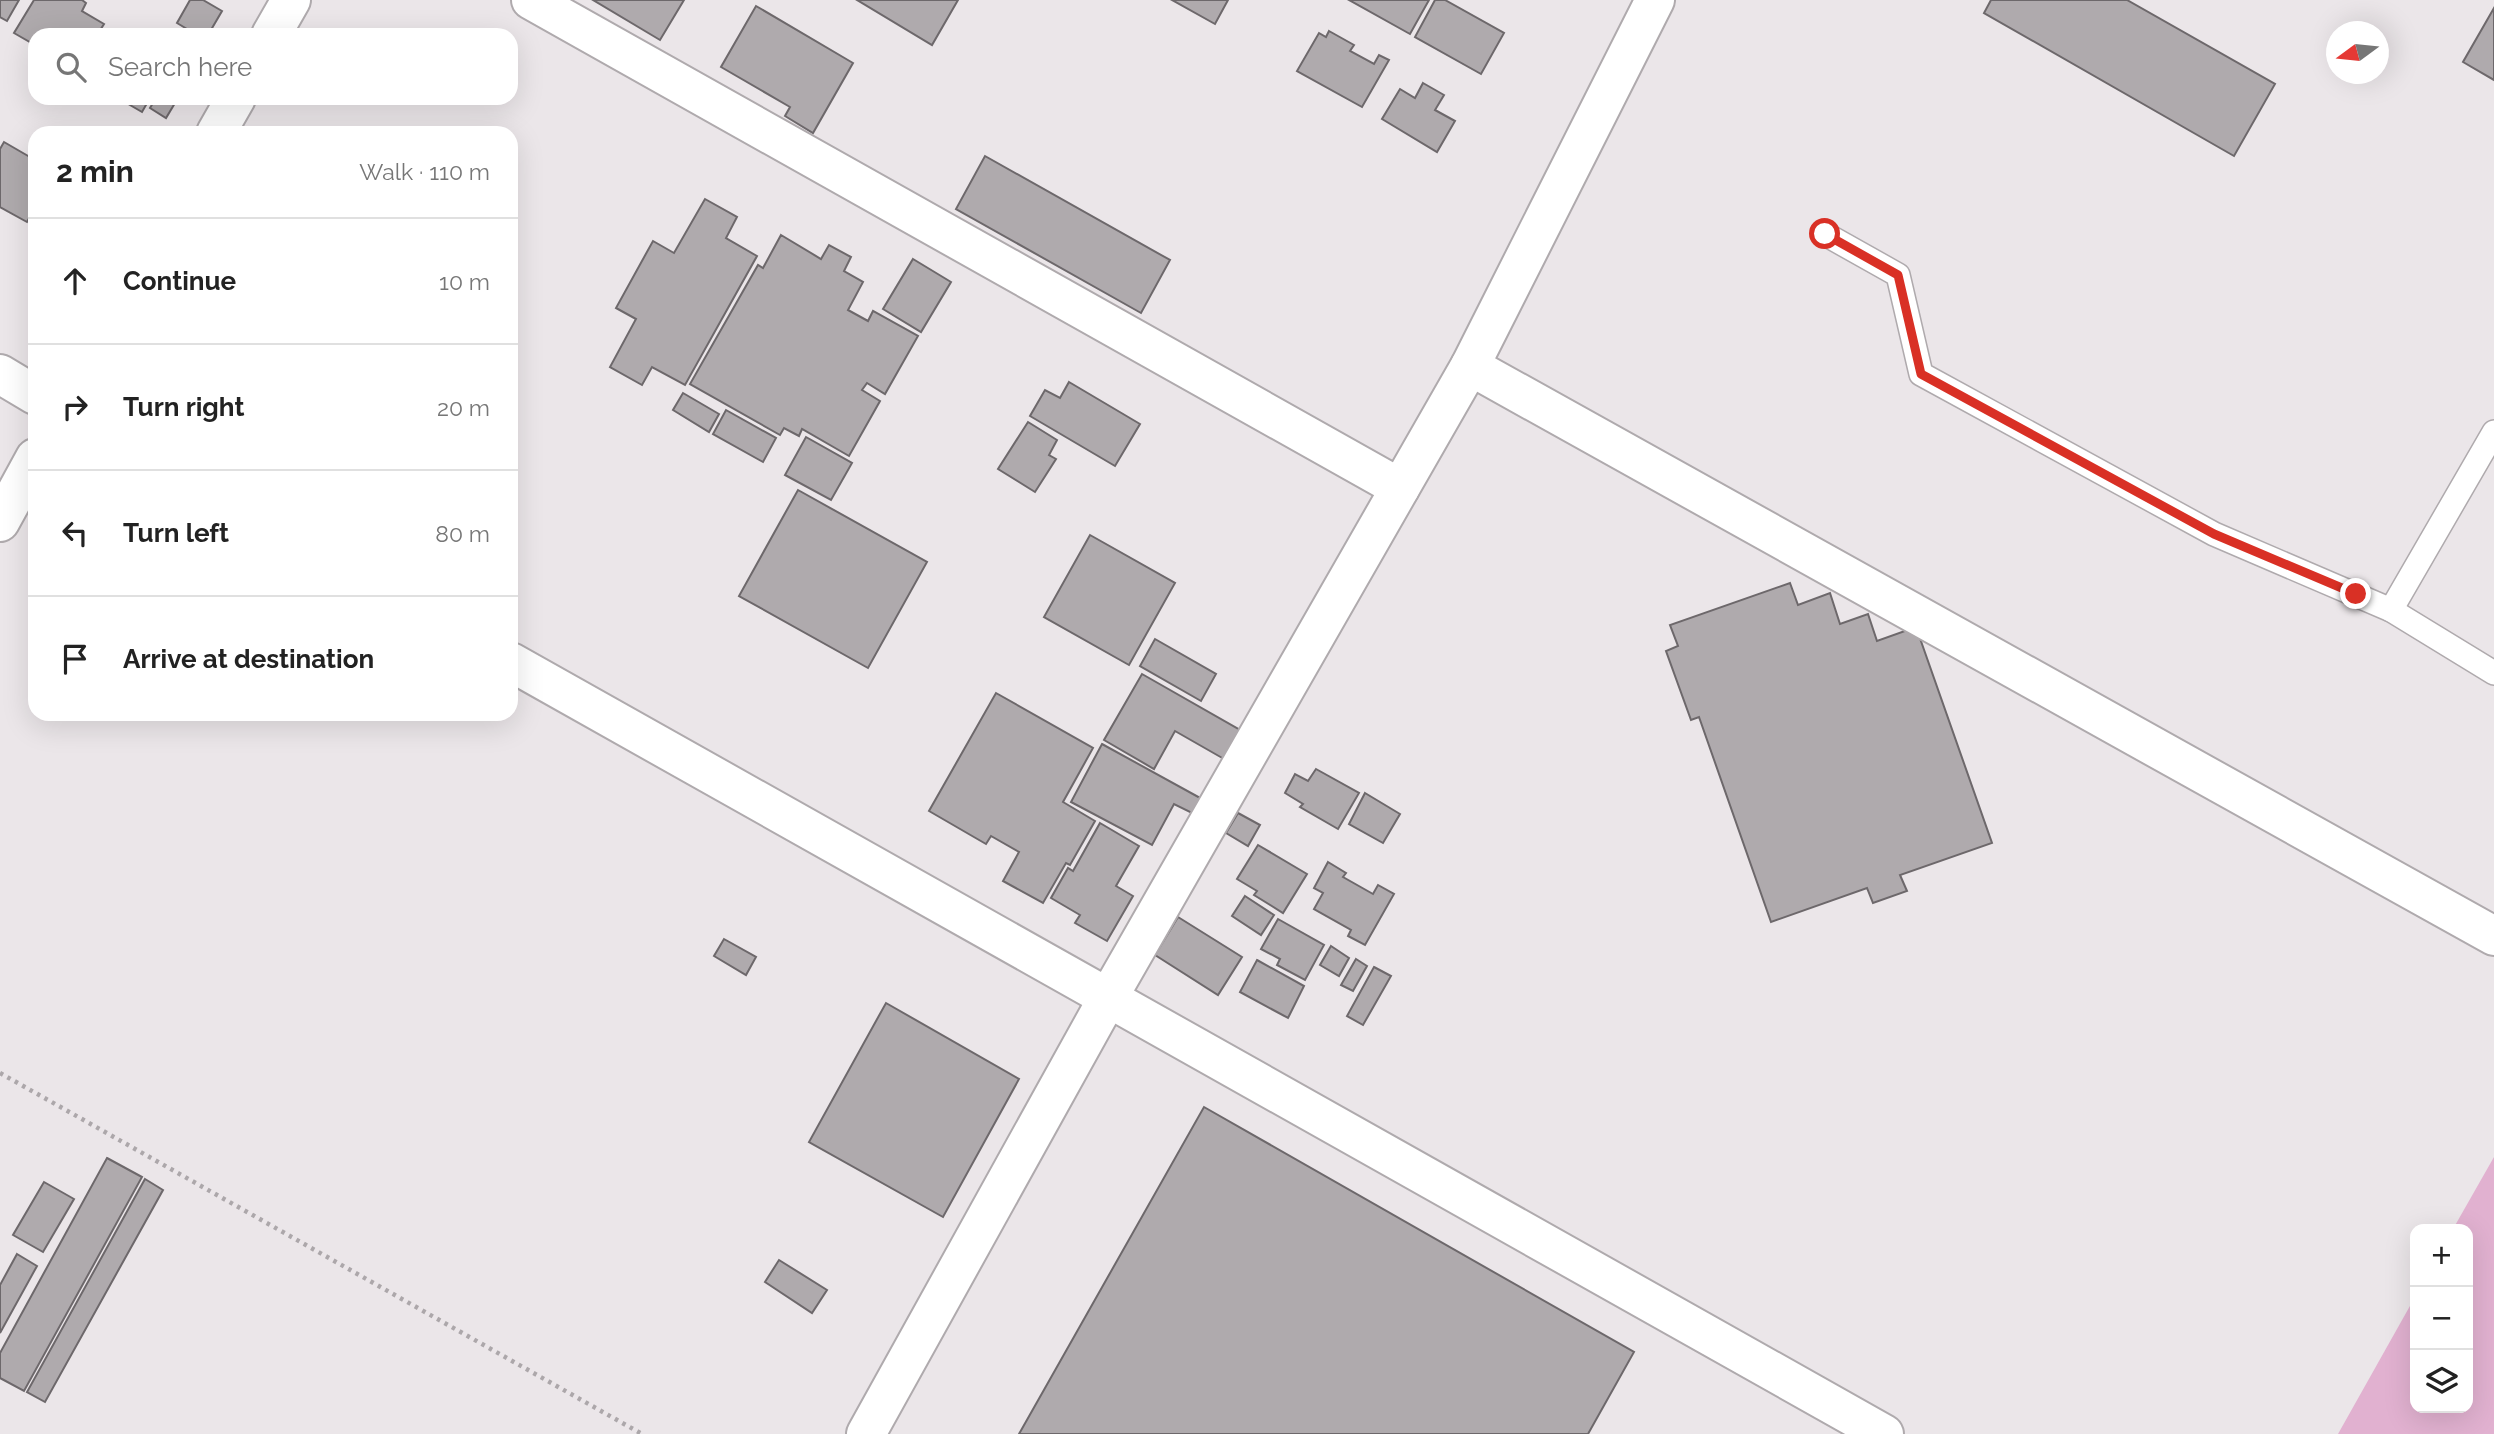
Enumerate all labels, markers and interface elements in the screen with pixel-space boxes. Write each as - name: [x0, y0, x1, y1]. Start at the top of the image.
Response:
- north arrow: [2326, 21, 2389, 84]
- search box: [28, 28, 518, 105]
- icon: search: [52, 48, 90, 86]
- text: Search here: [108, 52, 252, 82]
- text: 2 min: [56, 154, 134, 189]
- text: Walk · 110 m: [359, 158, 490, 185]
- route start: [1809, 218, 1840, 249]
- icon: ahead: [56, 262, 94, 300]
- text: Continue: [123, 266, 236, 296]
- text: 10 m: [439, 268, 490, 295]
- icon: right: [56, 388, 94, 426]
- text: Turn right: [123, 392, 244, 422]
- text: 20 m: [437, 394, 490, 421]
- icon: left: [56, 514, 94, 552]
- text: Turn left: [123, 518, 229, 548]
- text: 80 m: [435, 520, 490, 547]
- route end: [2340, 578, 2371, 609]
- icon: arrive: [56, 640, 94, 678]
- text: Arrive at destination: [123, 644, 374, 674]
- map controls: [2410, 1224, 2473, 1413]
- button: +: [2410, 1224, 2473, 1287]
- button: −: [2410, 1287, 2473, 1350]
- button: layers: [2410, 1350, 2473, 1413]

